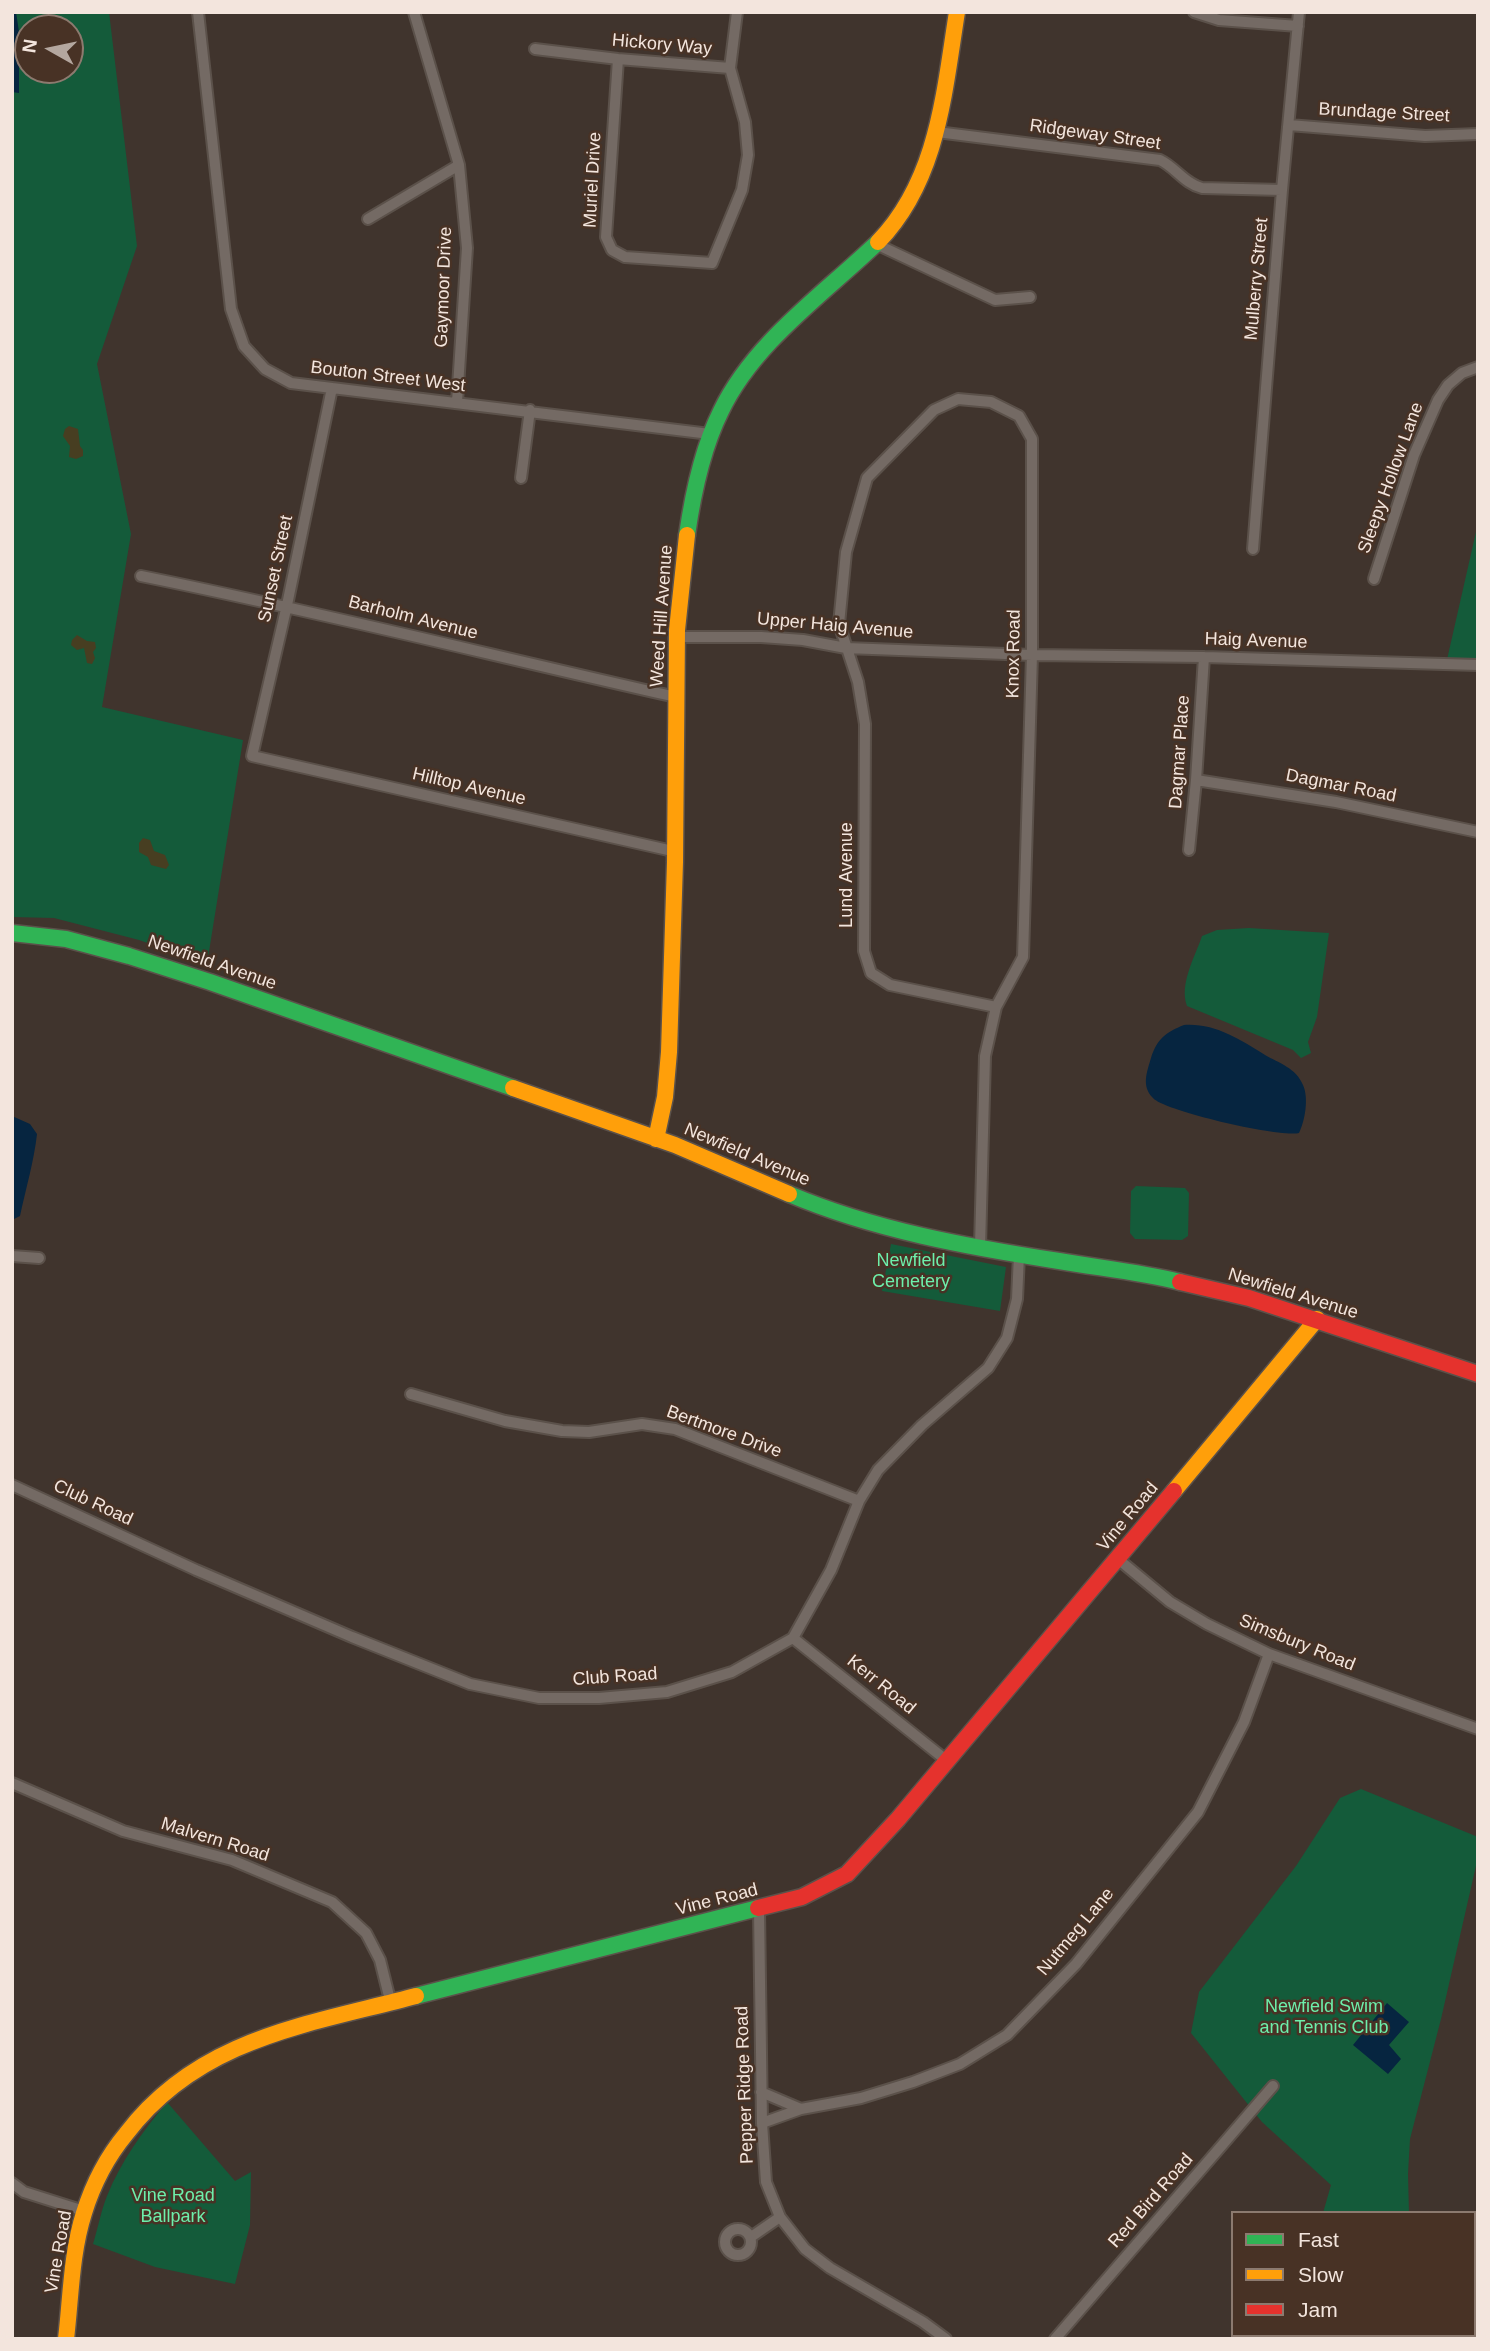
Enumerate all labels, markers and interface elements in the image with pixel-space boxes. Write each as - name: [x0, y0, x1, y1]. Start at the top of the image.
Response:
- north arrow: [14, 14, 84, 84]
- street label: Hickory Way: [611, 30, 713, 60]
- text: N: [18, 38, 41, 54]
- street label: Brundage Street: [1318, 99, 1450, 127]
- street label: Ridgeway Street: [1028, 115, 1162, 155]
- street label: Muriel Drive: [580, 131, 606, 229]
- street label: Mulberry Street: [1241, 217, 1273, 341]
- street label: Gaymoor Drive: [431, 226, 457, 348]
- street label: Bouton Street West: [309, 357, 467, 397]
- street label: Sleepy Hollow Lane: [1354, 400, 1428, 556]
- street label: Sunset Street: [254, 513, 298, 625]
- street label: Weed Hill Avenue: [646, 544, 678, 688]
- street label: Barholm Avenue: [346, 591, 480, 645]
- street label: Upper Haig Avenue: [756, 608, 914, 644]
- street label: Knox Road: [1002, 609, 1026, 699]
- street label: Haig Avenue: [1204, 628, 1308, 654]
- street label: Dagmar Place: [1165, 694, 1195, 810]
- street label: Hilltop Avenue: [410, 763, 528, 811]
- street label: Dagmar Road: [1284, 765, 1398, 807]
- street label: Lund Avenue: [836, 822, 858, 928]
- street label: Newfield Avenue: [145, 931, 279, 995]
- street label: Newfield Avenue: [681, 1119, 813, 1191]
- park label: Newfield Cemetery: [872, 1250, 950, 1292]
- street label: Newfield Avenue: [1225, 1264, 1361, 1324]
- street label: Bertmore Drive: [663, 1401, 785, 1463]
- street label: Club Road: [50, 1475, 136, 1531]
- street label: Vine Road: [1093, 1478, 1163, 1556]
- street label: Simsbury Road: [1236, 1610, 1358, 1676]
- street label: Kerr Road: [842, 1651, 920, 1719]
- street label: Club Road: [572, 1663, 658, 1691]
- street label: Malvern Road: [158, 1813, 272, 1867]
- street label: Vine Road: [674, 1879, 760, 1921]
- street label: Nutmeg Lane: [1033, 1884, 1119, 1980]
- park label: Newfield Swim and Tennis Club: [1259, 1996, 1389, 2038]
- street label: Pepper Ridge Road: [731, 2006, 759, 2164]
- street label: Red Bird Road: [1104, 2149, 1198, 2253]
- park label: Vine Road Ballpark: [131, 2185, 215, 2228]
- street label: Vine Road: [41, 2209, 77, 2295]
- legend: [1231, 2211, 1476, 2337]
- text: Fast: [1298, 2228, 1339, 2251]
- text: Slow: [1298, 2263, 1344, 2286]
- text: Jam: [1298, 2298, 1338, 2321]

